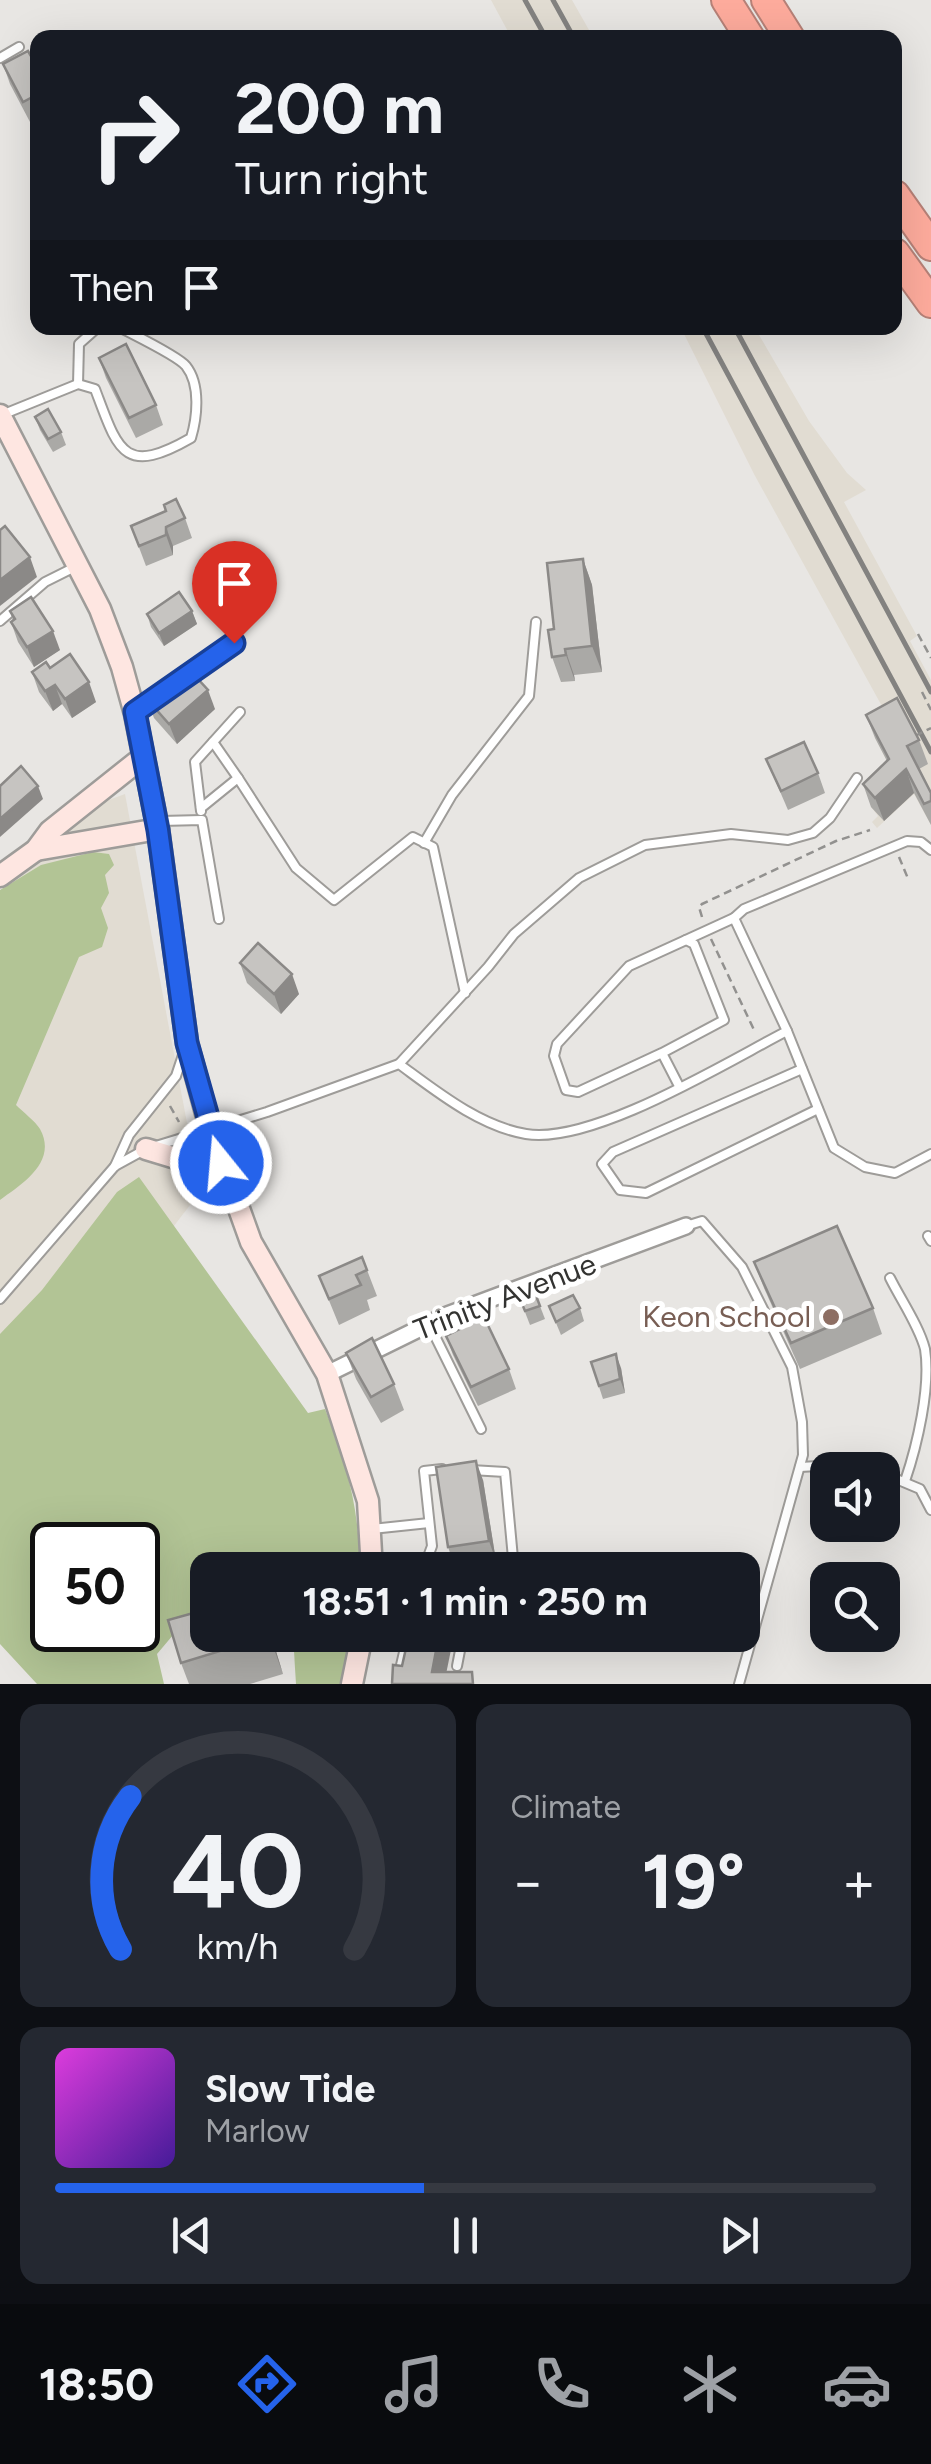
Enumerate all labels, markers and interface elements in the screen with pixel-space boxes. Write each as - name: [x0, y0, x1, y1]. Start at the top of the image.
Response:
- text: 200 m: [235, 66, 444, 151]
- icon: right: [70, 70, 200, 200]
- text: Turn right: [235, 151, 428, 205]
- icon: arrive: [174, 260, 229, 315]
- text: Then: [70, 265, 154, 311]
- pin: [192, 541, 277, 644]
- icon: arrive: [207, 556, 262, 611]
- position arrow: [169, 1111, 273, 1215]
- street label: Trinity Avenue: [409, 1245, 601, 1348]
- place label: Keon School: [642, 1298, 811, 1335]
- marker: Keon School: [820, 1306, 842, 1328]
- map controls: [810, 1452, 900, 1652]
- button: sound: [810, 1452, 900, 1542]
- speed limit sign: 50: [30, 1522, 160, 1652]
- button: search: [810, 1562, 900, 1652]
- text: 18:51 · 1 min · 250 m: [302, 1579, 648, 1625]
- text: Climate: [511, 1788, 621, 1826]
- text: 40: [171, 1808, 304, 1933]
- text: 19°: [641, 1837, 745, 1927]
- text: −: [511, 1849, 545, 1915]
- text: +: [842, 1849, 876, 1915]
- text: km/h: [197, 1925, 279, 1968]
- text: Slow Tide: [205, 2066, 375, 2112]
- text: Marlow: [205, 2112, 309, 2150]
- icon: previous: [164, 2208, 219, 2263]
- icon: pause: [438, 2208, 493, 2263]
- icon: next: [712, 2208, 767, 2263]
- icon: directions: [232, 2349, 302, 2419]
- icon: music: [379, 2349, 449, 2419]
- icon: phone: [527, 2349, 597, 2419]
- icon: climate: [675, 2349, 745, 2419]
- icon: car: [822, 2349, 892, 2419]
- text: 18:50: [39, 2357, 154, 2411]

